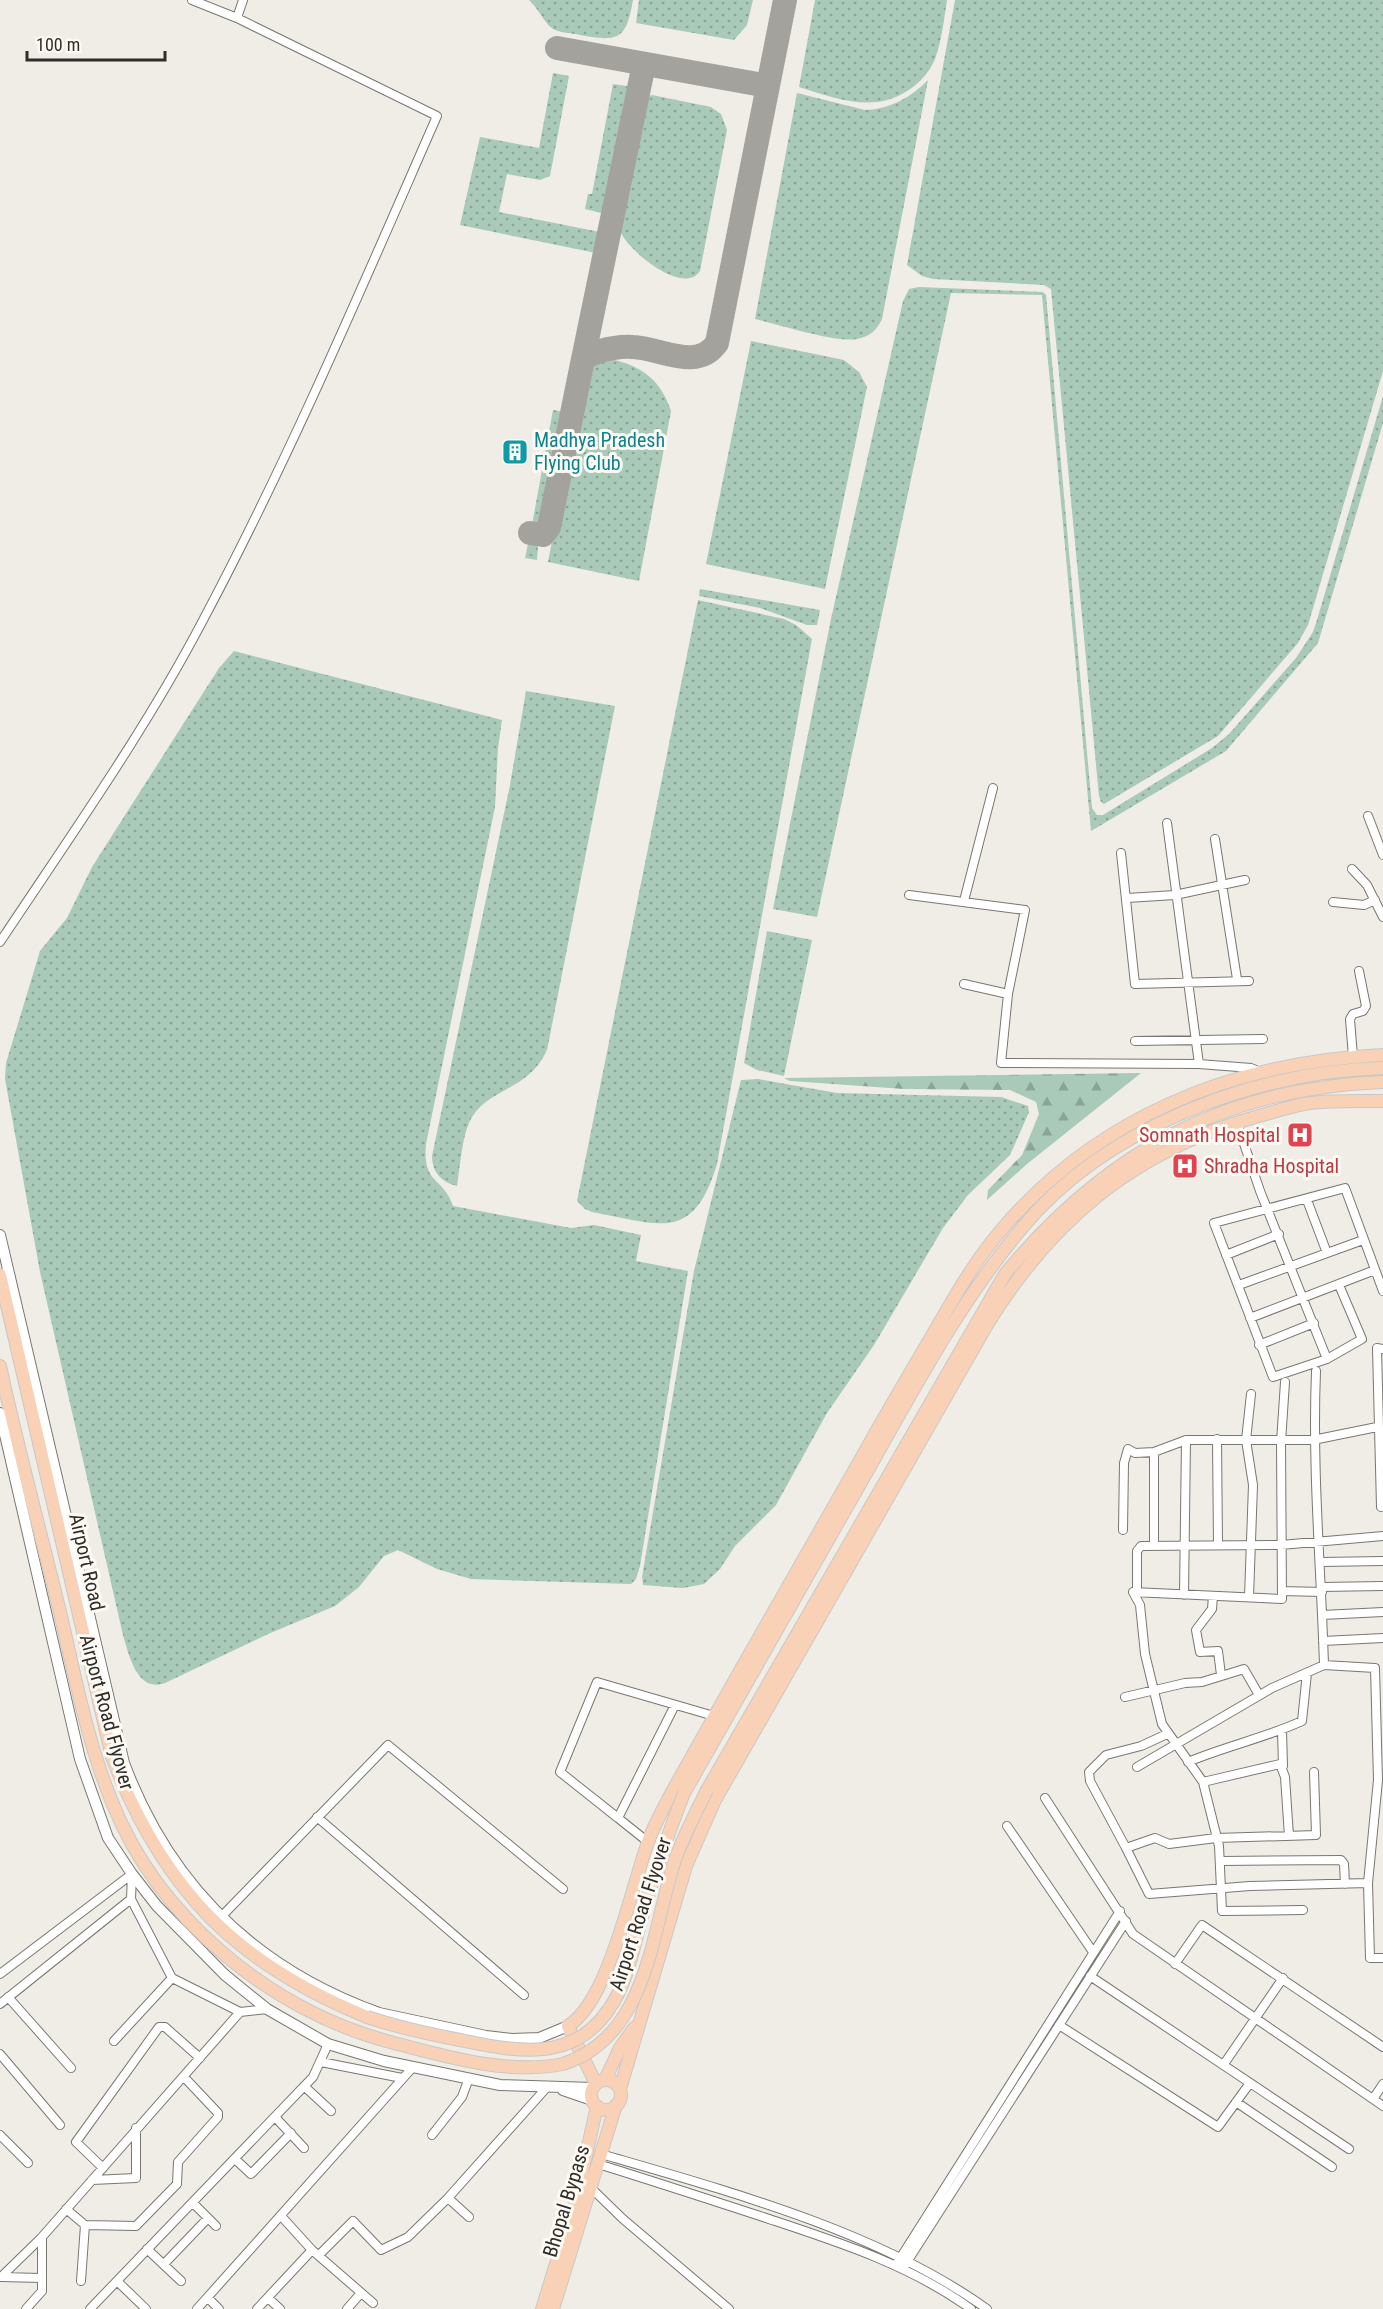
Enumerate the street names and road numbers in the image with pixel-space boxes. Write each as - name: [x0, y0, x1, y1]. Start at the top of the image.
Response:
- street label: Airport Road: [64, 1511, 110, 1613]
- street label: Airport Road Flyover: [75, 1632, 139, 1792]
- street label: Airport Road Flyover: [604, 1834, 676, 1994]
- street label: Bhopal Bypass: [538, 2142, 594, 2260]

